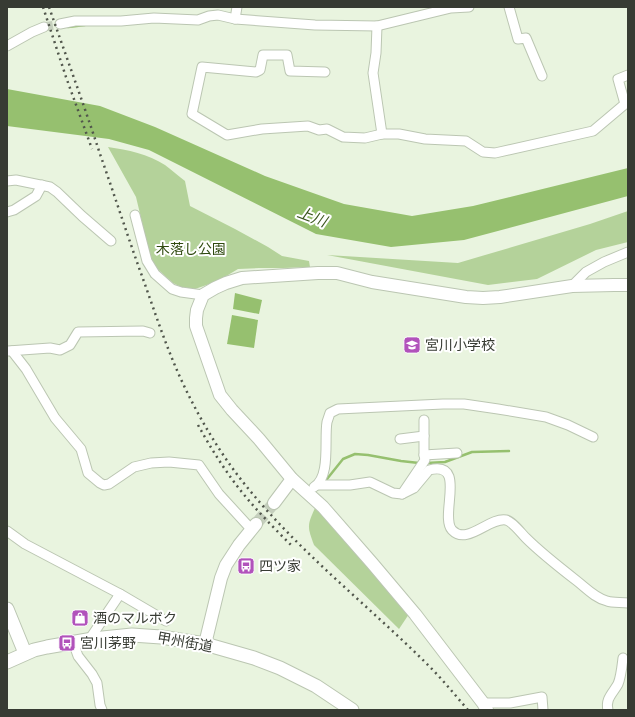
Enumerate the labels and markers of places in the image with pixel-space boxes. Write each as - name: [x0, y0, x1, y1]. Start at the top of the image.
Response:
- school or university icon: 宮川小学校: [402, 335, 422, 355]
- place label: 宮川小学校: [425, 336, 495, 353]
- bus stop icon: 四ツ家: [236, 556, 256, 576]
- place label: 四ツ家: [259, 557, 301, 574]
- shop icon: 酒のマルボク: [70, 608, 90, 628]
- place label: 酒のマルボク: [93, 609, 177, 626]
- bus stop icon: 宮川茅野: [57, 633, 77, 653]
- place label: 宮川茅野: [80, 634, 136, 651]

